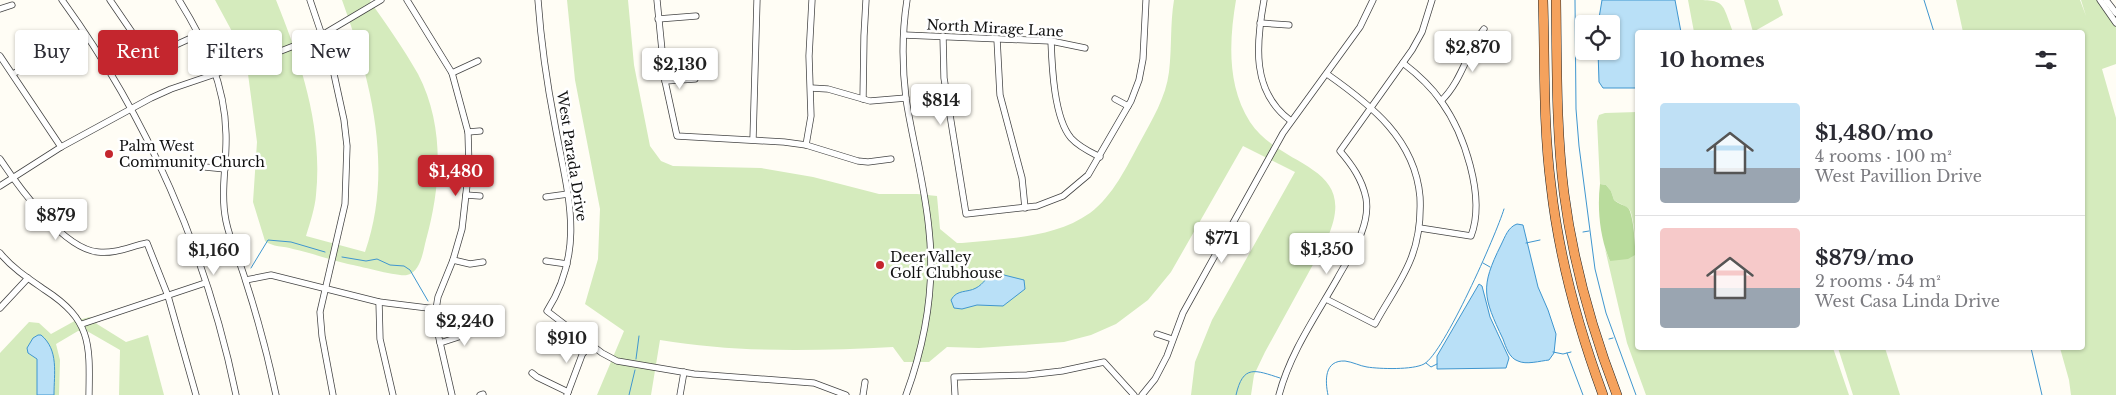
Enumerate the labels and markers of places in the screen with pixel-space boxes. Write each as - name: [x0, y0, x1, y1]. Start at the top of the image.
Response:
- pin: $2,870: [1432, 30, 1514, 73]
- pin: $2,130: [639, 48, 721, 90]
- pin: $814: [911, 84, 971, 126]
- place label: Palm West Community Church: [119, 137, 265, 171]
- marker: Palm West Community Church: [103, 148, 115, 160]
- pin: $1,480: [415, 154, 497, 197]
- pin: $879: [26, 198, 86, 241]
- pin: $771: [1192, 222, 1252, 264]
- pin: $1,350: [1286, 232, 1368, 275]
- pin: $1,160: [173, 234, 255, 276]
- place label: Deer Valley Golf Clubhouse: [890, 248, 1003, 282]
- marker: Deer Valley Golf Clubhouse: [874, 259, 886, 271]
- pin: $2,240: [424, 304, 506, 347]
- pin: $910: [537, 322, 597, 364]

